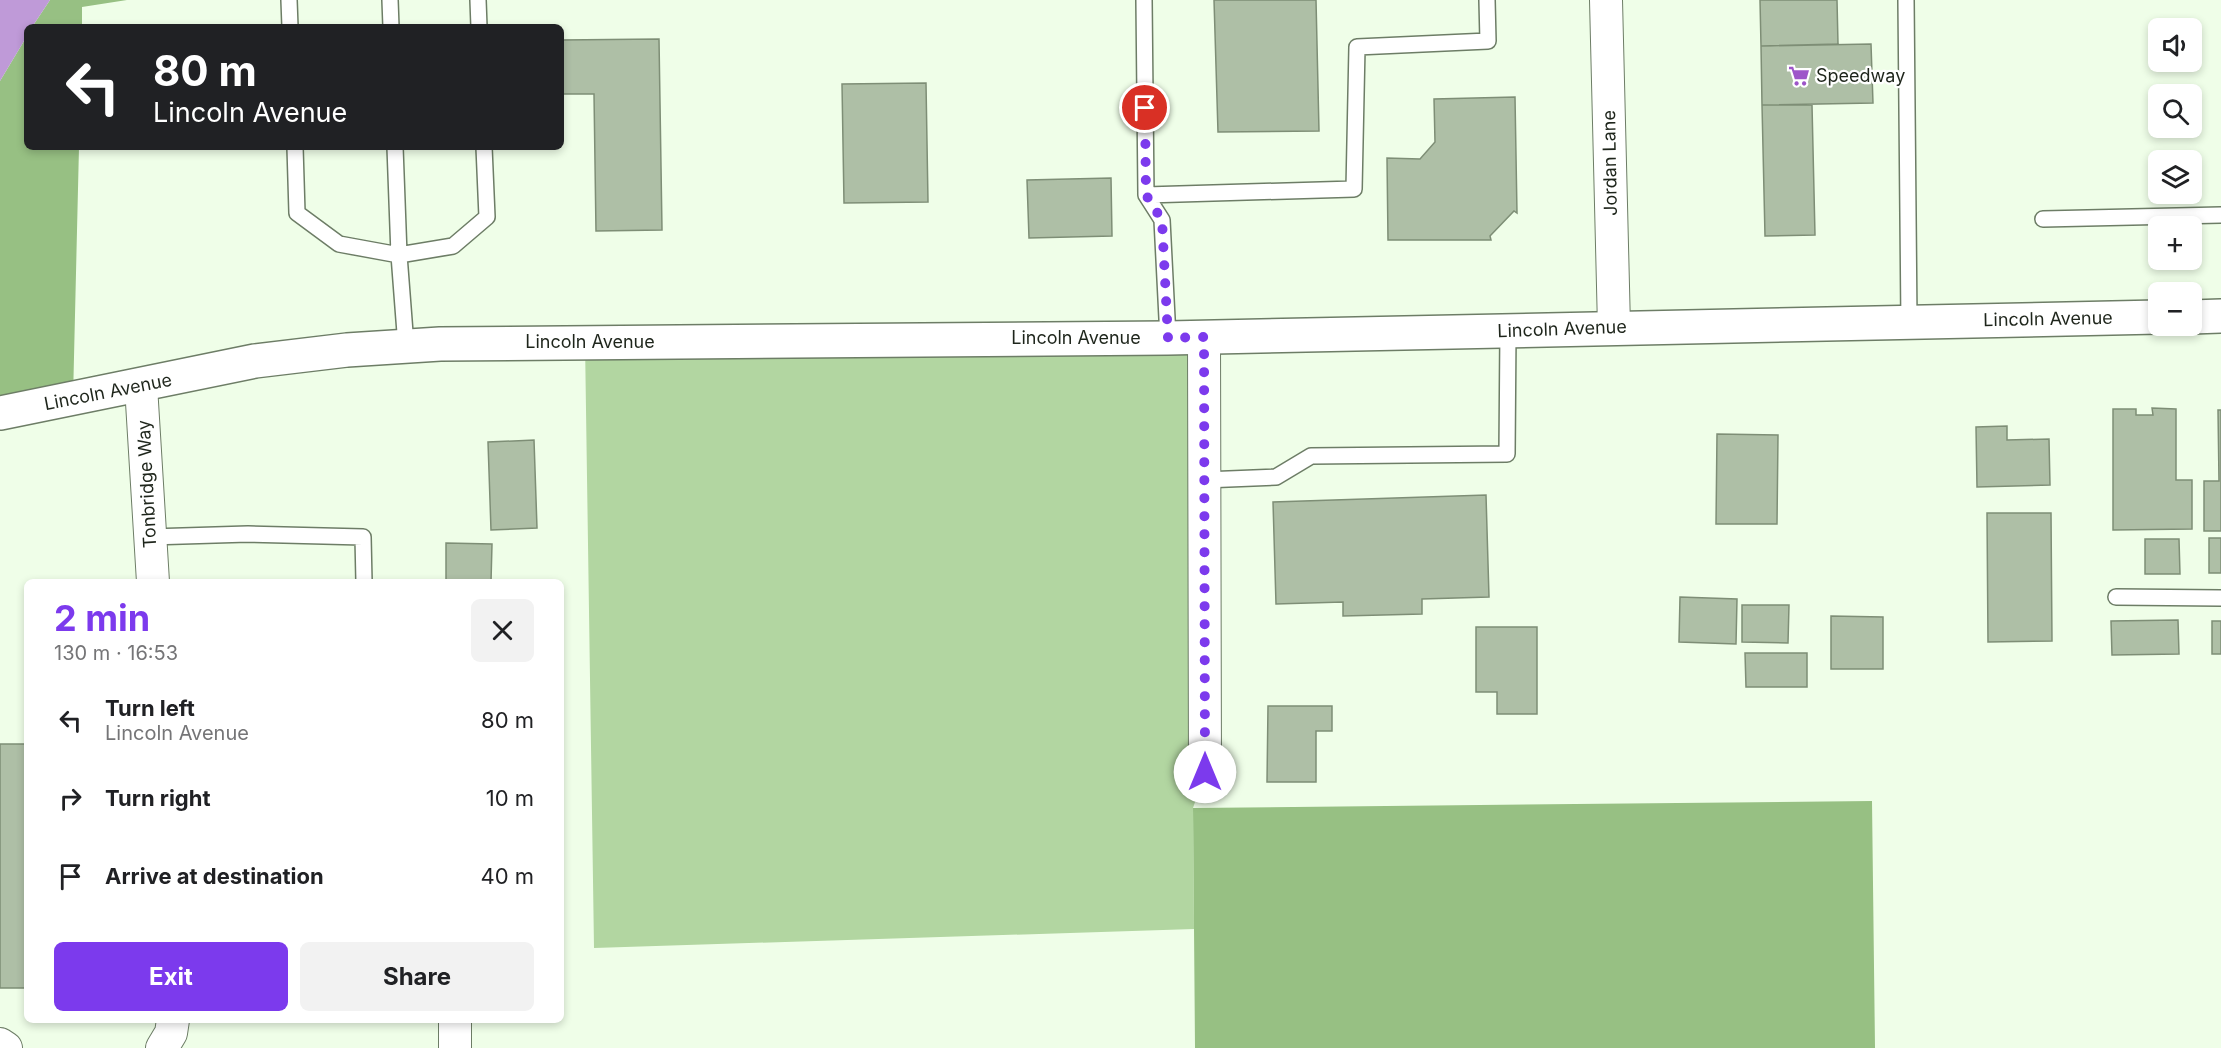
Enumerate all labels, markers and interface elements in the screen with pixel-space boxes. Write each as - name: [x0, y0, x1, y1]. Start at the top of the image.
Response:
- map controls: [2148, 18, 2202, 336]
- button: sound: [2148, 18, 2202, 72]
- text: 80 m: [153, 45, 257, 96]
- icon: left: [54, 48, 132, 126]
- supermarket icon: Speedway: [1787, 64, 1811, 88]
- place label: Speedway: [1816, 65, 1905, 86]
- pin: [1119, 82, 1170, 133]
- button: search: [2148, 84, 2202, 138]
- icon: arrive: [1128, 91, 1161, 124]
- text: Lincoln Avenue: [153, 96, 347, 129]
- street label: Jordan Lane: [1598, 110, 1621, 216]
- button: layers: [2148, 150, 2202, 204]
- button: +: [2148, 216, 2202, 270]
- button: −: [2148, 282, 2202, 336]
- street label: Lincoln Avenue: [1983, 307, 2113, 330]
- street label: Lincoln Avenue: [1497, 316, 1627, 341]
- street label: Lincoln Avenue: [1011, 327, 1141, 348]
- street label: Lincoln Avenue: [525, 331, 655, 352]
- street label: Lincoln Avenue: [42, 369, 173, 414]
- street label: Tonbridge Way: [133, 419, 160, 549]
- text: 2 min: [54, 596, 150, 640]
- button: close: [471, 599, 534, 662]
- text: 130 m · 16:53: [54, 641, 178, 665]
- text: Turn left: [105, 695, 195, 721]
- icon: left: [54, 704, 87, 737]
- text: 80 m: [481, 707, 534, 733]
- text: Lincoln Avenue: [105, 721, 249, 745]
- position arrow: [1173, 740, 1237, 804]
- icon: right: [54, 782, 87, 815]
- text: Turn right: [105, 785, 211, 811]
- text: 10 m: [486, 785, 534, 811]
- icon: arrive: [54, 860, 87, 893]
- text: Arrive at destination: [105, 863, 324, 889]
- text: 40 m: [480, 863, 534, 889]
- button: Exit: [54, 942, 288, 1011]
- button: Share: [300, 942, 534, 1011]

